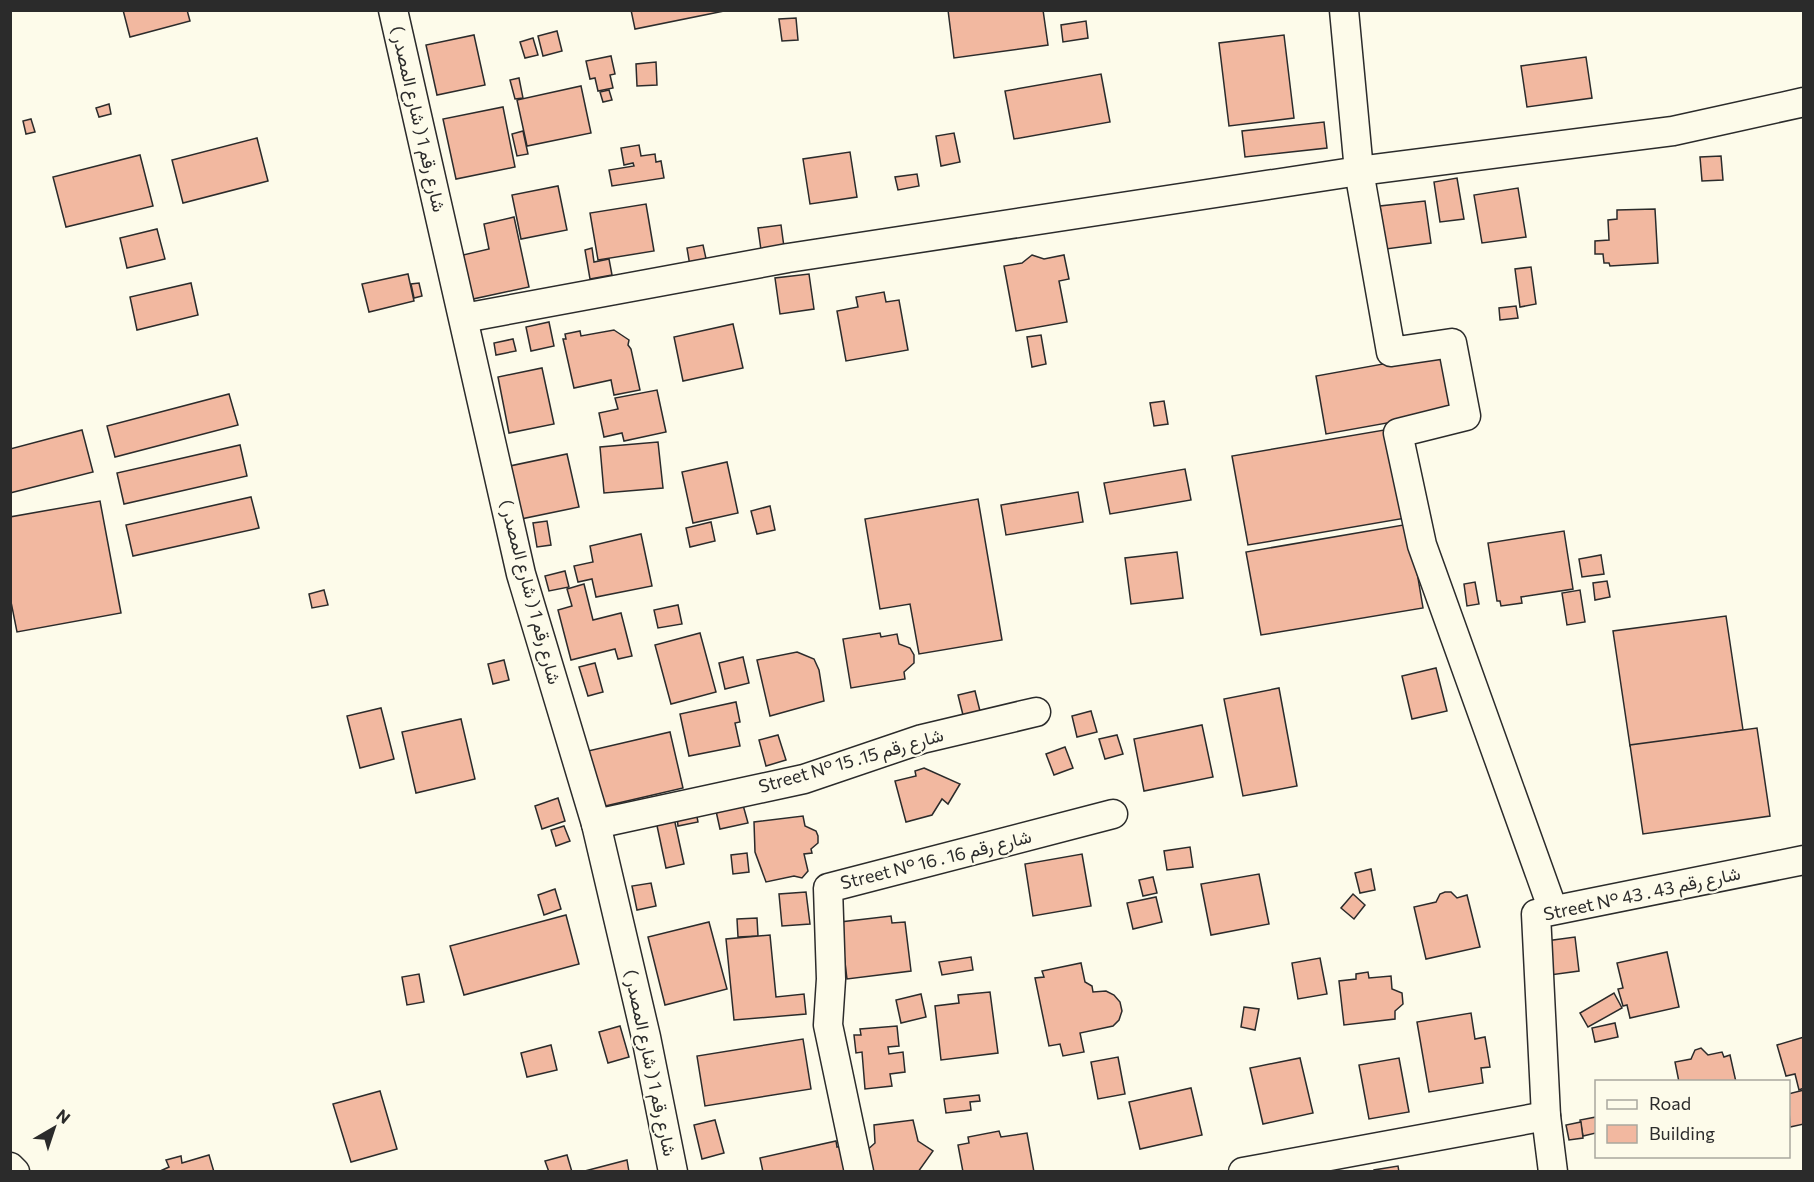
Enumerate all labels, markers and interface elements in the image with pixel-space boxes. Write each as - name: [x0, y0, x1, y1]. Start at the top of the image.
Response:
- street label: شارع رقم 1 ( شارع المصدر ): [385, 24, 451, 214]
- street label: شارع رقم 1 ( شارع المصدر ): [494, 497, 566, 687]
- street label: Street N° 15 .شارع رقم 15: [756, 723, 946, 799]
- street label: Street N° 16 . شارع رقم 16: [838, 825, 1034, 895]
- street label: Street N° 43 . شارع رقم 43: [1541, 861, 1743, 927]
- street label: شارع رقم 1 ( شارع المصدر ): [618, 968, 682, 1158]
- legend: [1595, 1080, 1790, 1158]
- text: Road: [1649, 1092, 1691, 1114]
- north arrow: [24, 1098, 84, 1158]
- text: N: [53, 1105, 74, 1127]
- text: Building: [1649, 1122, 1715, 1144]

